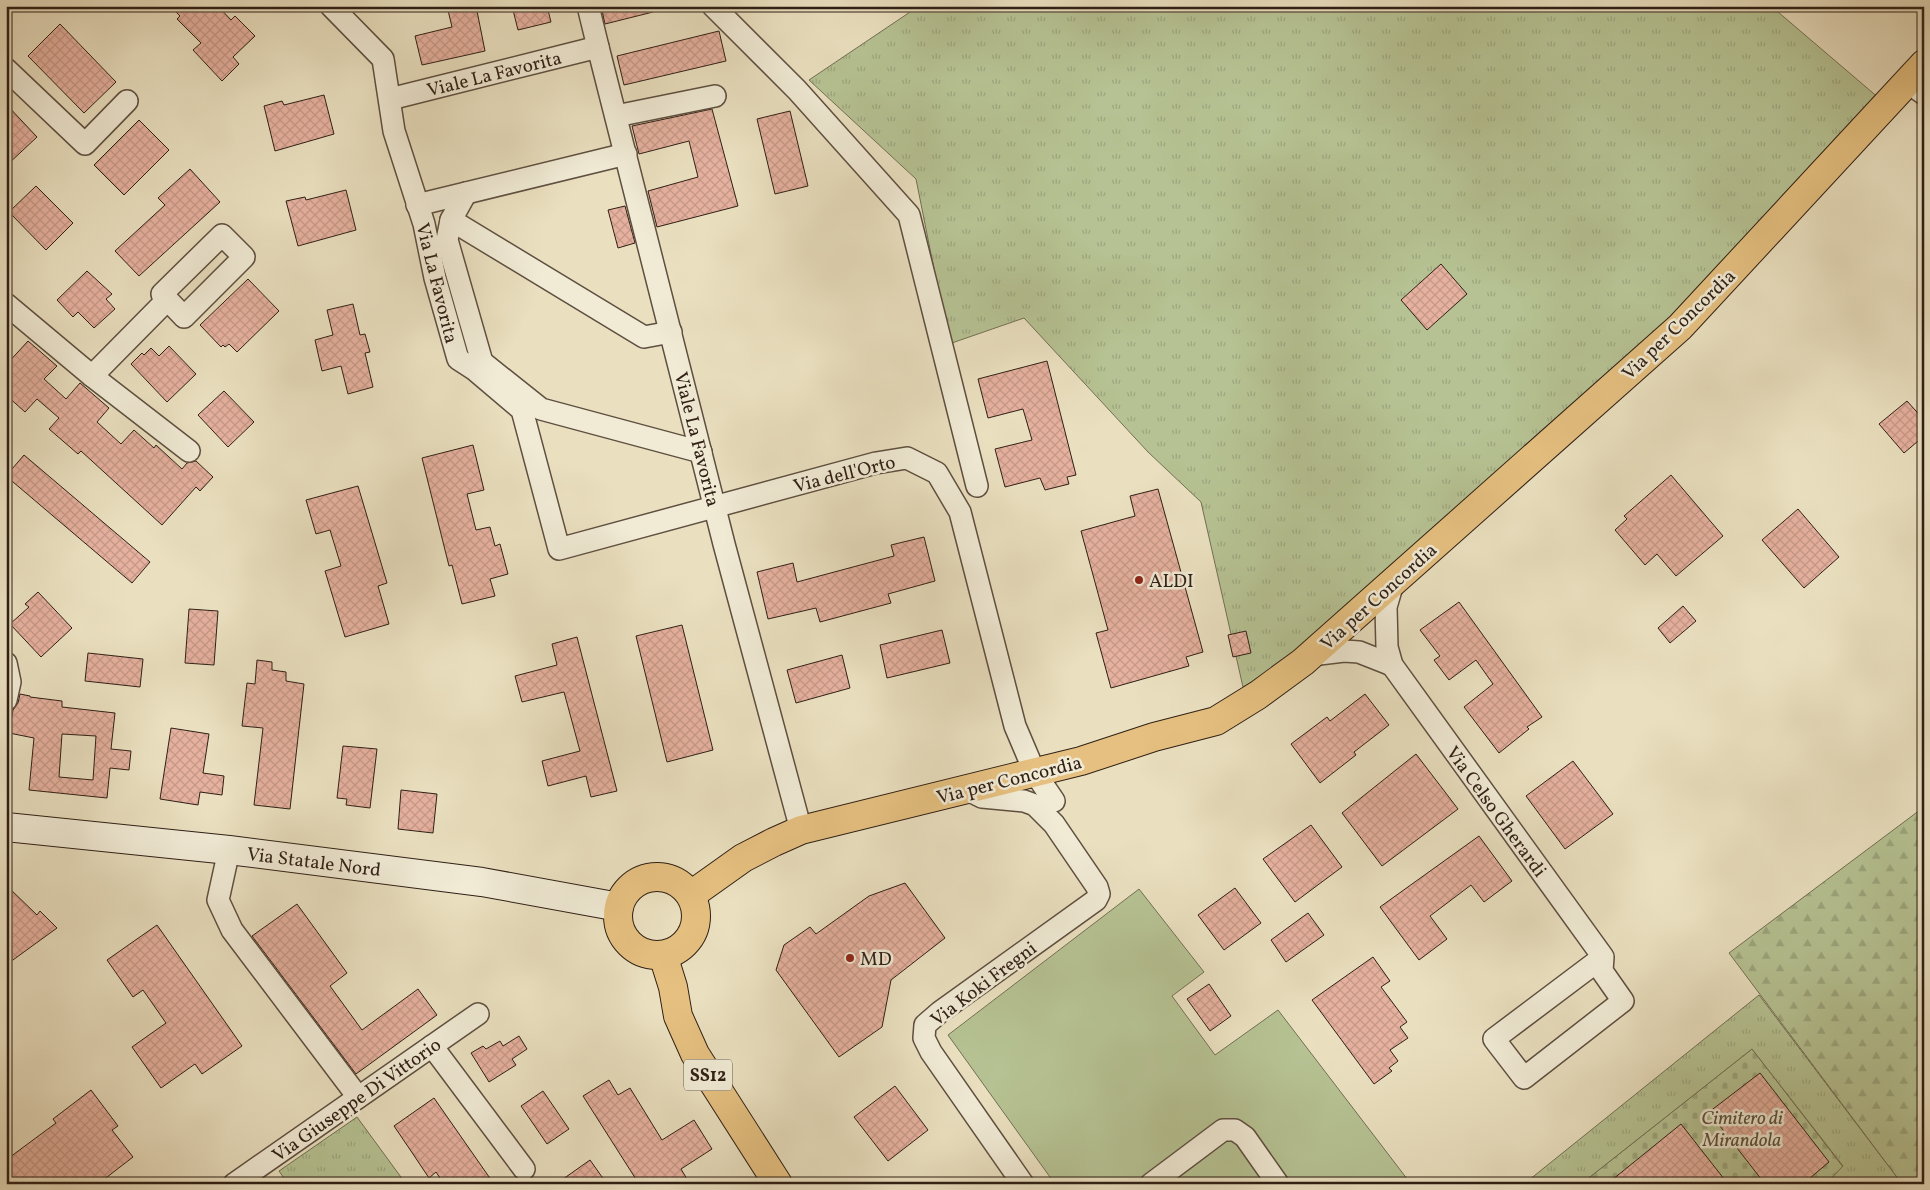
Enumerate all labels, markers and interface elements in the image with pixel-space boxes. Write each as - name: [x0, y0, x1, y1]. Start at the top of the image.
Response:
- street label: Viale La Favorita: [424, 46, 565, 104]
- street label: Via La Favorita: [409, 220, 464, 346]
- street label: Via per Concordia: [1617, 264, 1742, 387]
- street label: Viale La Favorita: [667, 369, 725, 510]
- street label: Via dell'Orto: [791, 450, 898, 500]
- street label: Via per Concordia: [1315, 538, 1443, 657]
- place label: ALDI: [1149, 569, 1194, 595]
- marker: ALDI: [1133, 574, 1145, 586]
- street label: Via Celso Gherardi: [1439, 741, 1552, 883]
- street label: Via per Concordia: [934, 750, 1085, 812]
- street label: Via Statale Nord: [245, 842, 382, 884]
- street label: Via Koki Fregni: [926, 936, 1043, 1033]
- place label: MD: [860, 947, 892, 973]
- marker: MD: [844, 952, 856, 964]
- street label: Via Giuseppe Di Vittorio: [268, 1032, 447, 1169]
- road number: SS12: [684, 1060, 732, 1090]
- park label: Cimitero di Mirandola: [1701, 1106, 1783, 1154]

